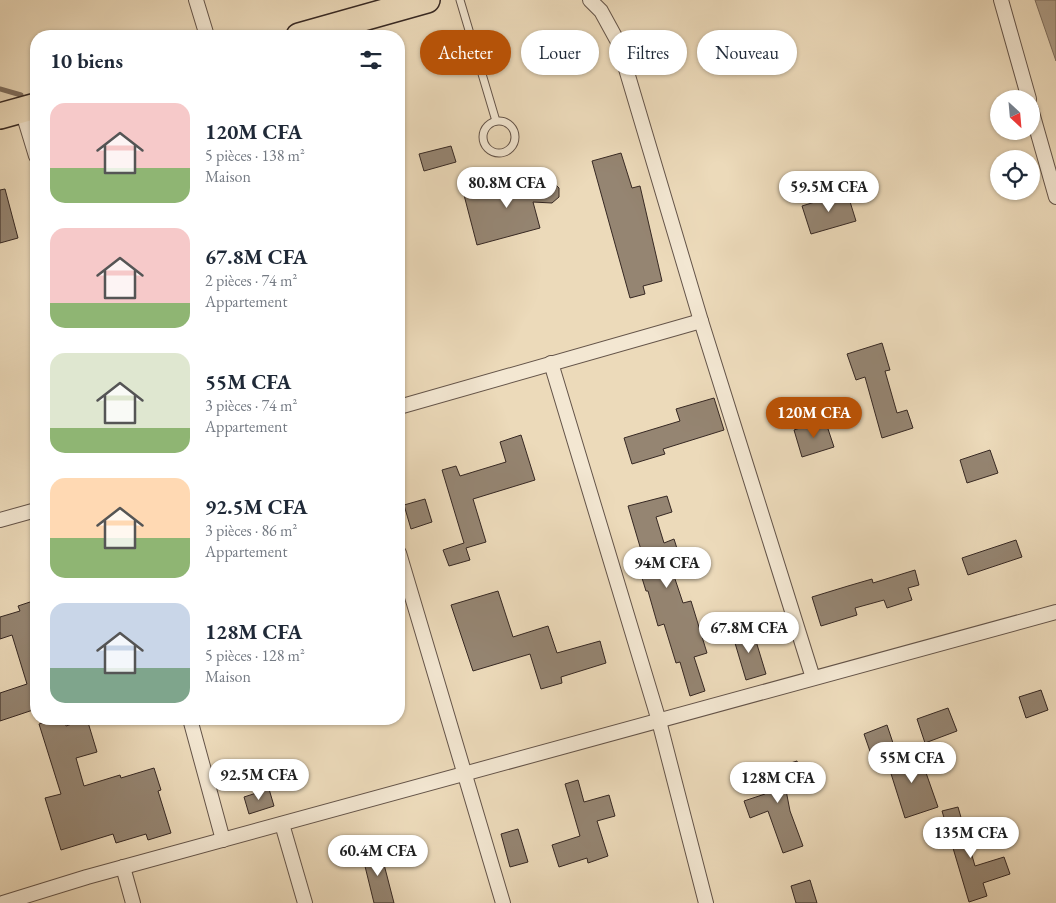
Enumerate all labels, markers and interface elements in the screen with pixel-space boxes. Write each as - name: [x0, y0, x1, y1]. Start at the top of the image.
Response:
- chip: Acheter: [420, 30, 511, 75]
- chip: Louer: [521, 30, 599, 75]
- chip: Filtres: [609, 30, 687, 75]
- chip: Nouveau: [697, 30, 797, 75]
- icon: filters: [357, 46, 385, 74]
- text: 10 biens: [50, 47, 123, 74]
- north arrow: [990, 90, 1040, 140]
- map controls: [990, 90, 1040, 200]
- text: 120M CFA: [205, 118, 302, 145]
- icon: home: [90, 123, 150, 183]
- text: 5 pièces · 138 m²: [205, 145, 305, 166]
- button: locate: [990, 150, 1040, 200]
- text: Maison: [205, 166, 251, 187]
- pin: 80.8M CFA: [450, 166, 564, 209]
- pin: 59.5M CFA: [772, 170, 886, 213]
- text: 80.8M CFA: [468, 172, 546, 193]
- text: 59.5M CFA: [790, 176, 868, 197]
- text: 67.8M CFA: [205, 243, 308, 270]
- icon: home: [90, 248, 150, 308]
- text: 2 pièces · 74 m²: [205, 270, 297, 291]
- text: Appartement: [205, 291, 288, 312]
- text: 55M CFA: [205, 368, 291, 395]
- icon: home: [90, 373, 150, 433]
- text: 3 pièces · 74 m²: [205, 395, 297, 416]
- pin: 120M CFA: [762, 396, 866, 439]
- text: 120M CFA: [777, 402, 851, 423]
- text: Appartement: [205, 416, 288, 437]
- text: 92.5M CFA: [205, 493, 308, 520]
- icon: home: [90, 498, 150, 558]
- text: 3 pièces · 86 m²: [205, 520, 297, 541]
- text: Appartement: [205, 541, 288, 562]
- pin: 94M CFA: [621, 546, 713, 589]
- text: 94M CFA: [634, 552, 700, 573]
- pin: 67.8M CFA: [692, 612, 806, 654]
- text: 67.8M CFA: [710, 617, 788, 638]
- text: 128M CFA: [205, 618, 302, 645]
- icon: home: [90, 623, 150, 683]
- text: 5 pièces · 128 m²: [205, 645, 305, 666]
- text: Maison: [205, 666, 251, 687]
- pin: 55M CFA: [866, 742, 958, 784]
- text: 55M CFA: [879, 747, 945, 768]
- pin: 92.5M CFA: [202, 758, 316, 801]
- pin: 128M CFA: [726, 762, 830, 804]
- text: 92.5M CFA: [220, 764, 298, 785]
- text: 128M CFA: [741, 767, 815, 788]
- pin: 135M CFA: [919, 816, 1023, 859]
- text: 135M CFA: [934, 822, 1008, 843]
- pin: 60.4M CFA: [321, 834, 435, 877]
- text: 60.4M CFA: [339, 840, 417, 861]

